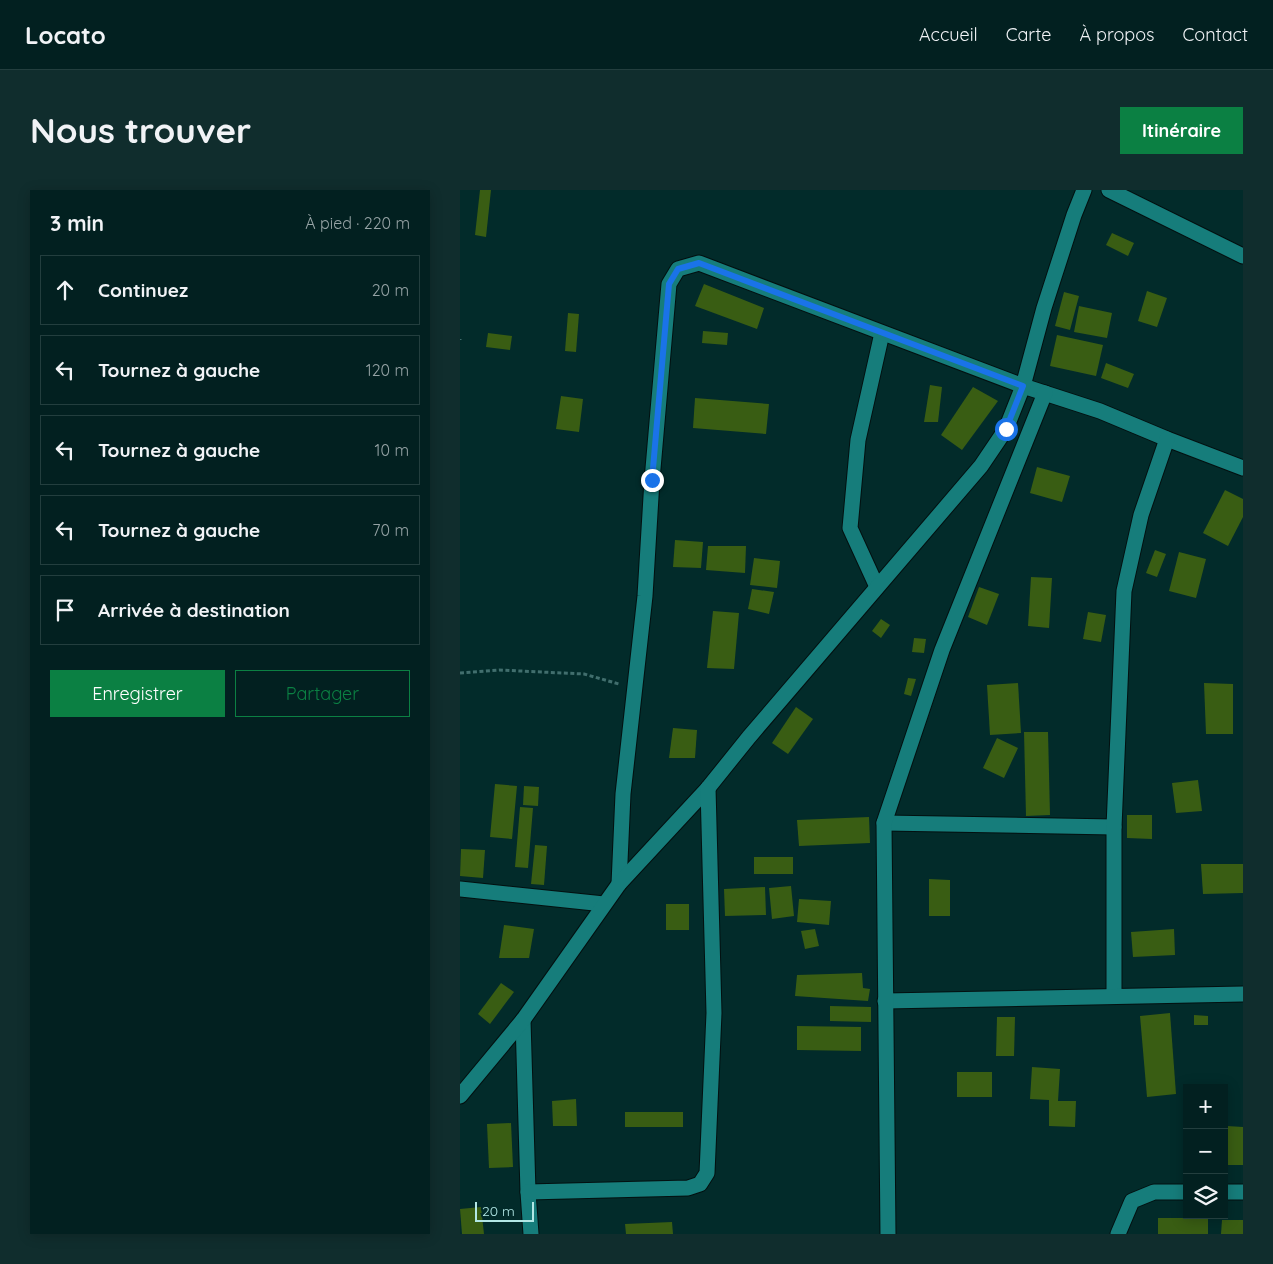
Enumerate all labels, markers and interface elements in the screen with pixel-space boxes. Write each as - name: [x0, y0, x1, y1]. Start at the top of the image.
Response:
- text: Locato: [25, 20, 106, 50]
- text: Accueil: [919, 23, 978, 46]
- text: Carte: [1006, 23, 1051, 46]
- text: À propos: [1079, 23, 1155, 46]
- text: Contact: [1183, 23, 1248, 46]
- button: Itinéraire: [1120, 107, 1243, 154]
- text: Nous trouver: [30, 108, 251, 152]
- text: 3 min: [50, 210, 104, 236]
- text: À pied · 220 m: [305, 213, 410, 233]
- icon: ahead: [51, 276, 79, 304]
- text: Continuez: [98, 278, 188, 302]
- text: 20 m: [372, 280, 409, 300]
- icon: left: [51, 356, 79, 384]
- text: Tournez à gauche: [98, 358, 260, 382]
- text: 120 m: [366, 360, 409, 380]
- route start: [995, 418, 1018, 441]
- icon: left: [51, 436, 79, 464]
- text: Tournez à gauche: [98, 438, 260, 462]
- text: 10 m: [375, 440, 409, 460]
- route end: [641, 469, 664, 492]
- icon: left: [51, 516, 79, 544]
- text: Tournez à gauche: [98, 518, 260, 542]
- text: 70 m: [372, 520, 409, 540]
- icon: arrive: [51, 596, 79, 624]
- text: Arrivée à destination: [98, 598, 290, 622]
- button: Enregistrer: [50, 670, 225, 717]
- button: Partager: [235, 670, 410, 717]
- map controls: [1183, 1084, 1228, 1219]
- button: +: [1183, 1084, 1228, 1129]
- button: −: [1183, 1129, 1228, 1174]
- button: layers: [1183, 1174, 1228, 1219]
- scale bar: [475, 1199, 534, 1222]
- text: 20 m: [482, 1202, 515, 1220]

